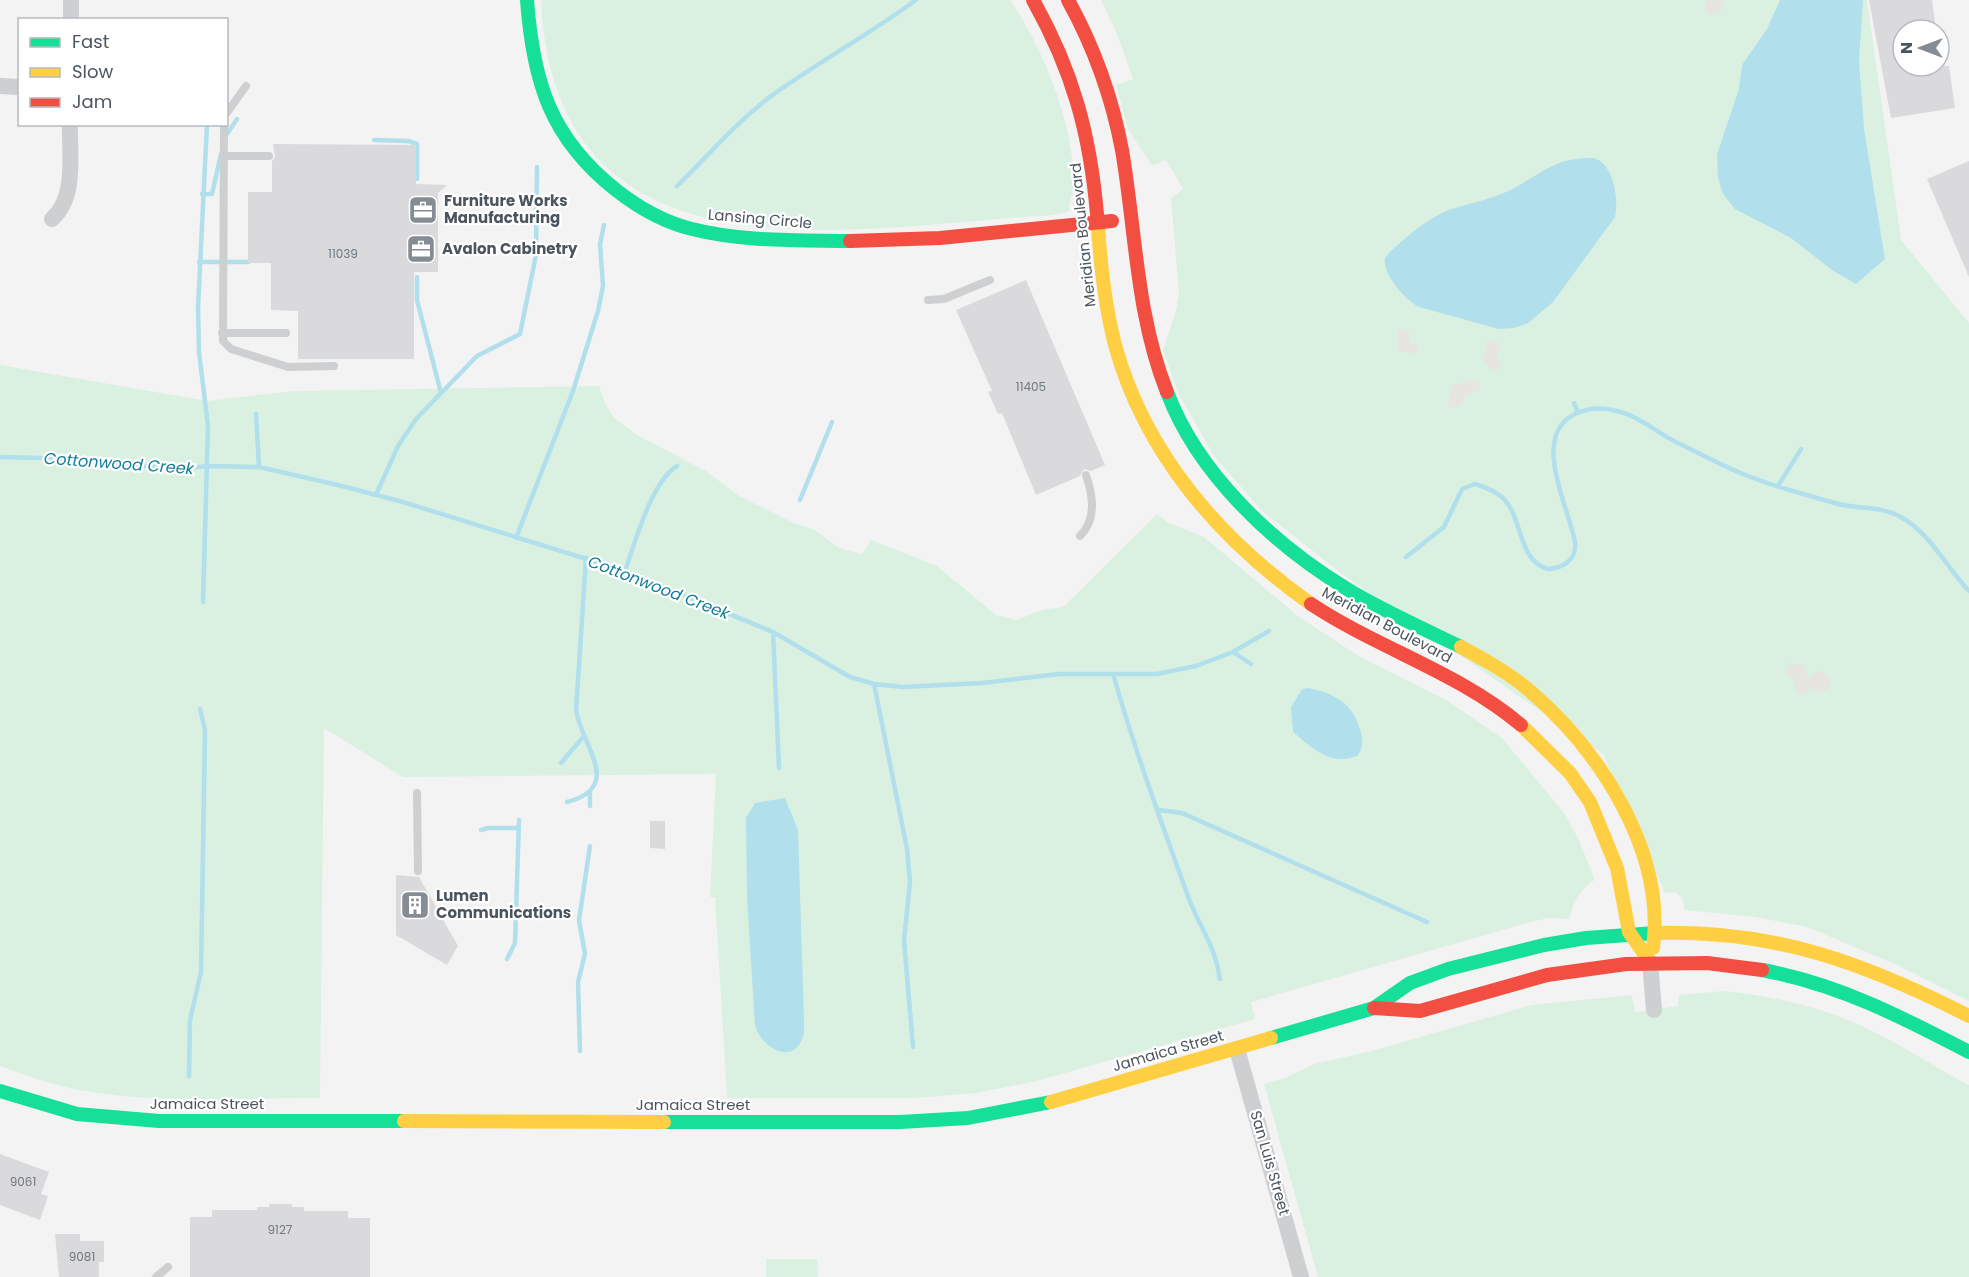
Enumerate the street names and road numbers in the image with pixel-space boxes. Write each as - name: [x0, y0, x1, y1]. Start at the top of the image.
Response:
- street label: Meridian Boulevard: [1064, 162, 1101, 308]
- street label: Lansing Circle: [707, 203, 813, 234]
- street label: Meridian Boulevard: [1318, 581, 1456, 668]
- street label: Jamaica Street: [1110, 1025, 1226, 1076]
- street label: Jamaica Street: [150, 1093, 264, 1114]
- street label: Jamaica Street: [636, 1094, 750, 1115]
- street label: San Luis Street: [1245, 1108, 1295, 1218]

